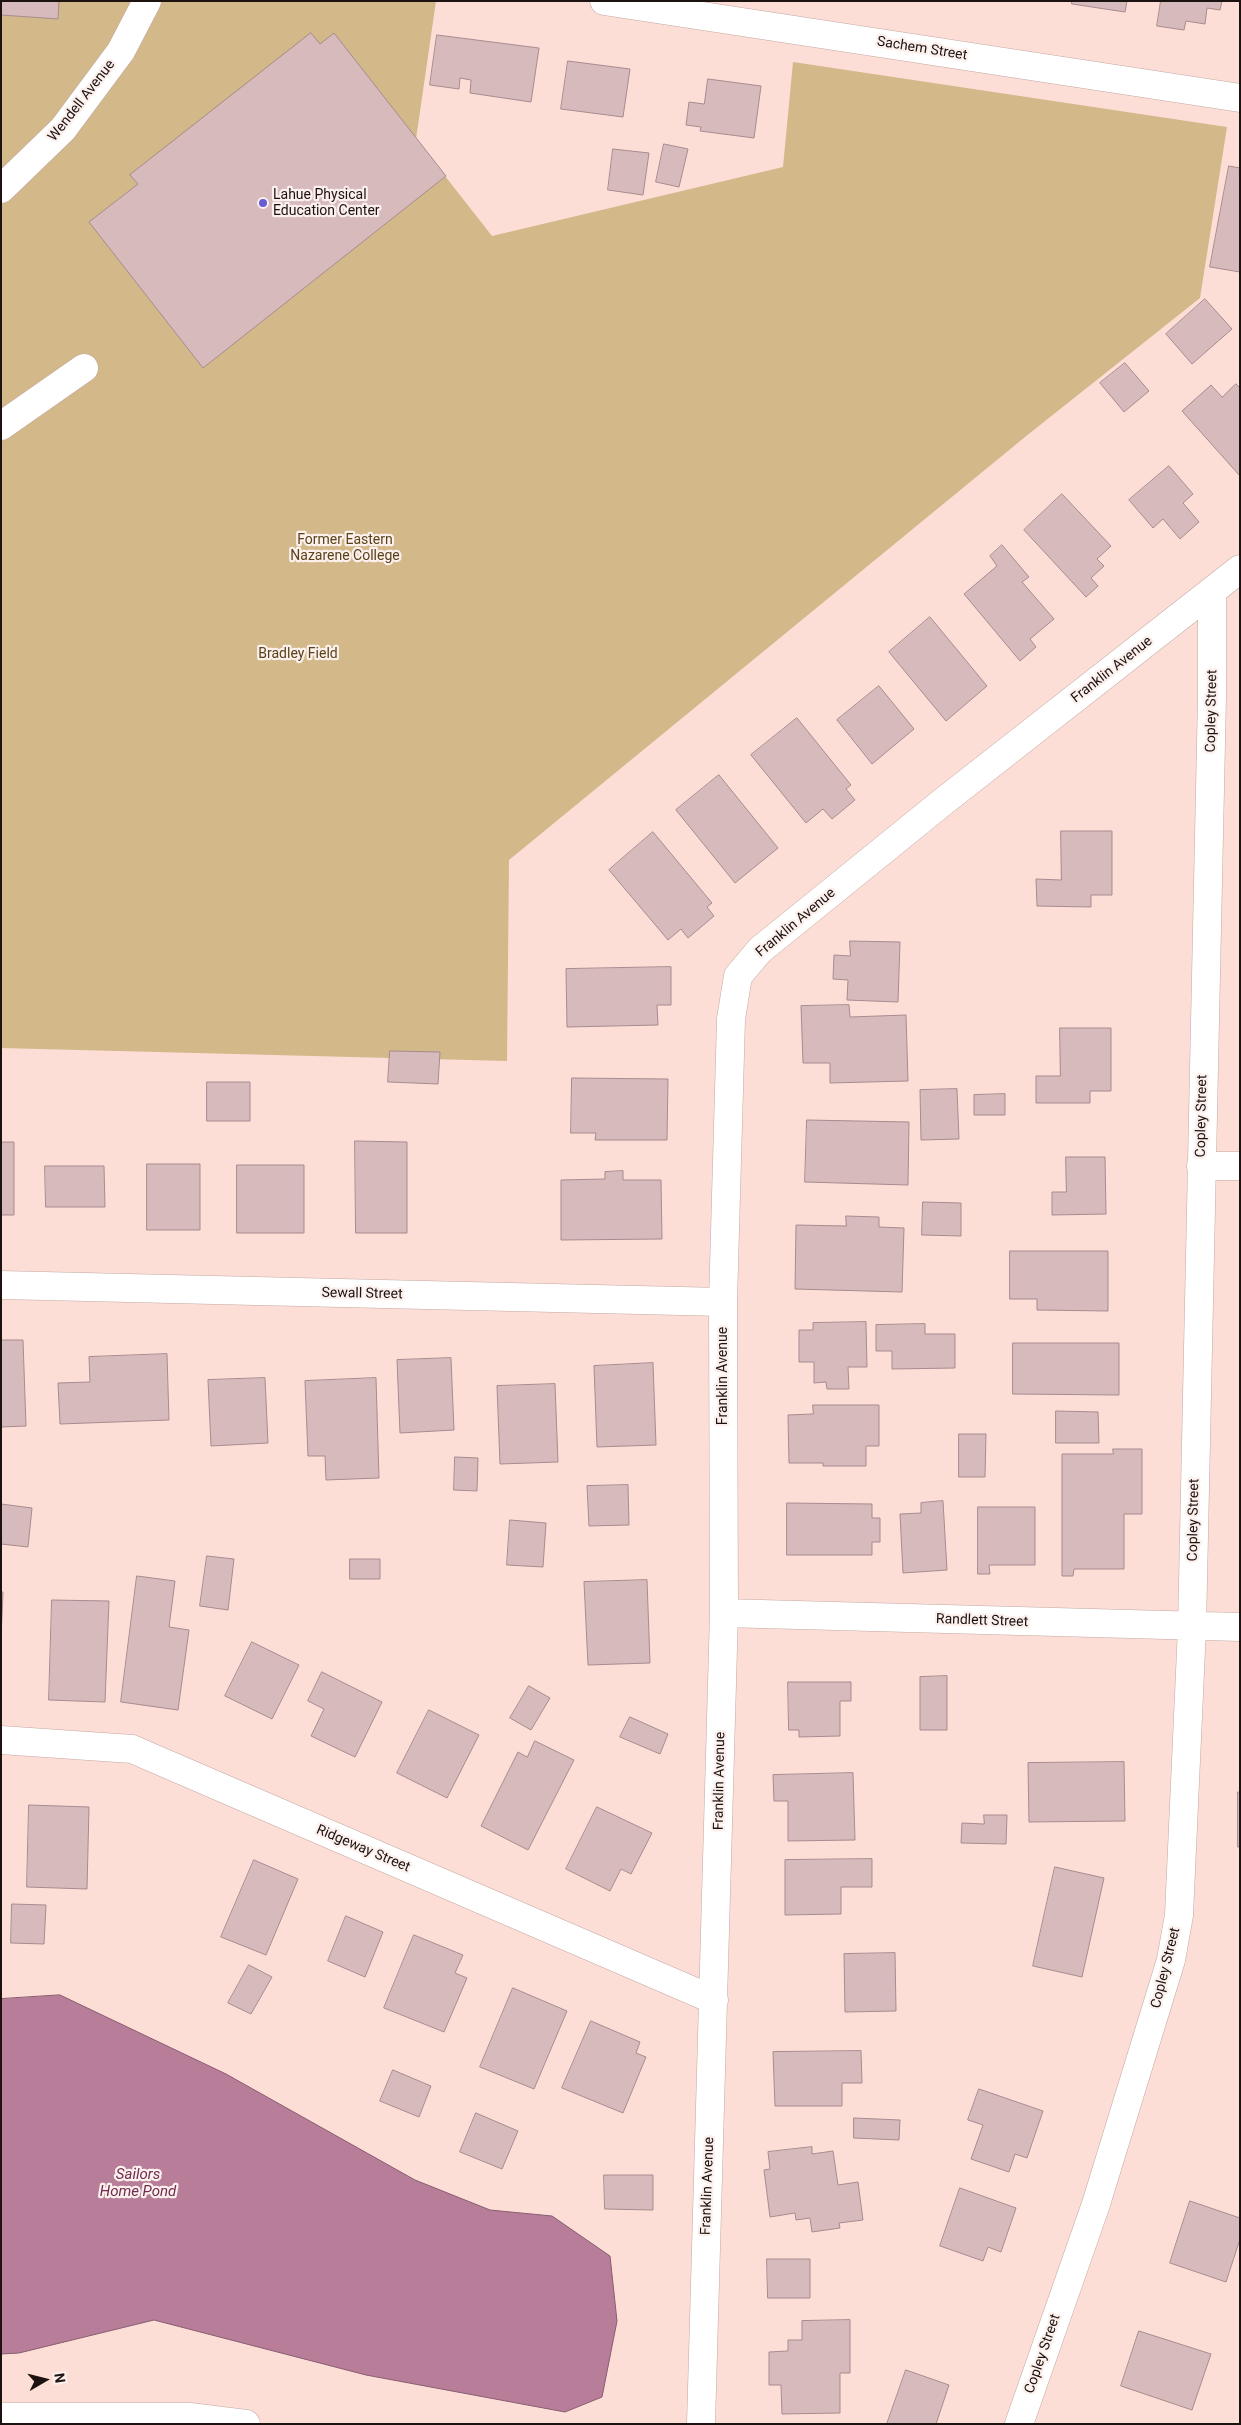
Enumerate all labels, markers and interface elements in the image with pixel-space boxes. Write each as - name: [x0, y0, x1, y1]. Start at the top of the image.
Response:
- street label: Sachem Street: [876, 34, 968, 64]
- street label: Wendell Avenue: [45, 57, 119, 145]
- place label: Lahue Physical Education Center: [273, 187, 380, 220]
- marker: Lahue Physical Education Center: [257, 197, 269, 209]
- park label: Former Eastern Nazarene College: [290, 532, 400, 564]
- street label: Franklin Avenue: [1068, 633, 1156, 707]
- park label: Bradley Field: [258, 646, 338, 662]
- street label: Copley Street: [1203, 669, 1221, 753]
- street label: Franklin Avenue: [753, 885, 839, 961]
- street label: Copley Street: [1193, 1074, 1211, 1158]
- street label: Sewall Street: [321, 1285, 403, 1303]
- street label: Franklin Avenue: [715, 1327, 731, 1425]
- street label: Copley Street: [1185, 1478, 1203, 1562]
- street label: Randlett Street: [936, 1611, 1028, 1631]
- street label: Franklin Avenue: [711, 1732, 729, 1830]
- street label: Ridgeway Street: [314, 1822, 412, 1876]
- street label: Copley Street: [1148, 1926, 1184, 2010]
- street label: Franklin Avenue: [698, 2137, 718, 2235]
- water label: Sailors Home Pond: [100, 2166, 176, 2201]
- street label: Copley Street: [1022, 2312, 1064, 2396]
- north arrow: [20, 2355, 70, 2405]
- text: N: [51, 2372, 68, 2384]

